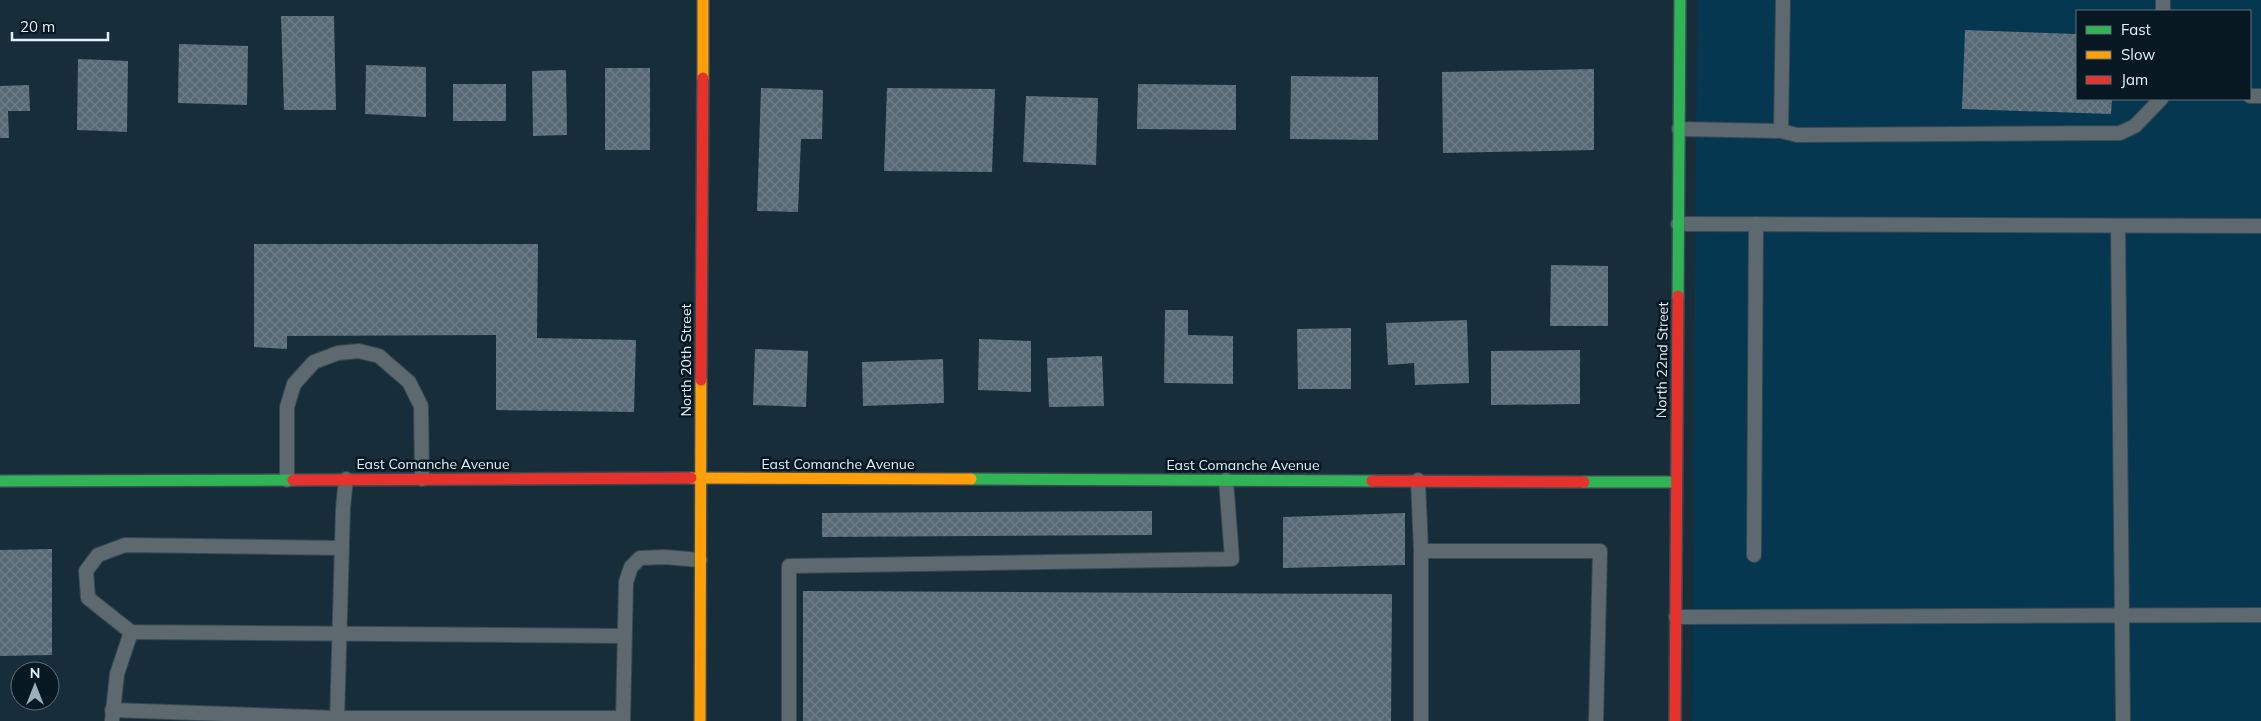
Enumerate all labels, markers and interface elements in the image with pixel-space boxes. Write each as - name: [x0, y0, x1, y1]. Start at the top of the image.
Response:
- scale bar: [12, 10, 109, 42]
- legend: [2076, 10, 2251, 100]
- text: 20 m: [20, 17, 55, 36]
- text: Fast: [2121, 20, 2151, 39]
- text: Slow: [2121, 45, 2155, 64]
- text: Jam: [2121, 70, 2148, 89]
- street label: North 22nd Street: [1652, 302, 1672, 418]
- street label: North 20th Street: [677, 303, 695, 416]
- street label: East Comanche Avenue: [356, 455, 510, 473]
- street label: East Comanche Avenue: [761, 455, 915, 473]
- street label: East Comanche Avenue: [1166, 456, 1320, 474]
- north arrow: [10, 661, 60, 711]
- text: N: [30, 664, 40, 682]

